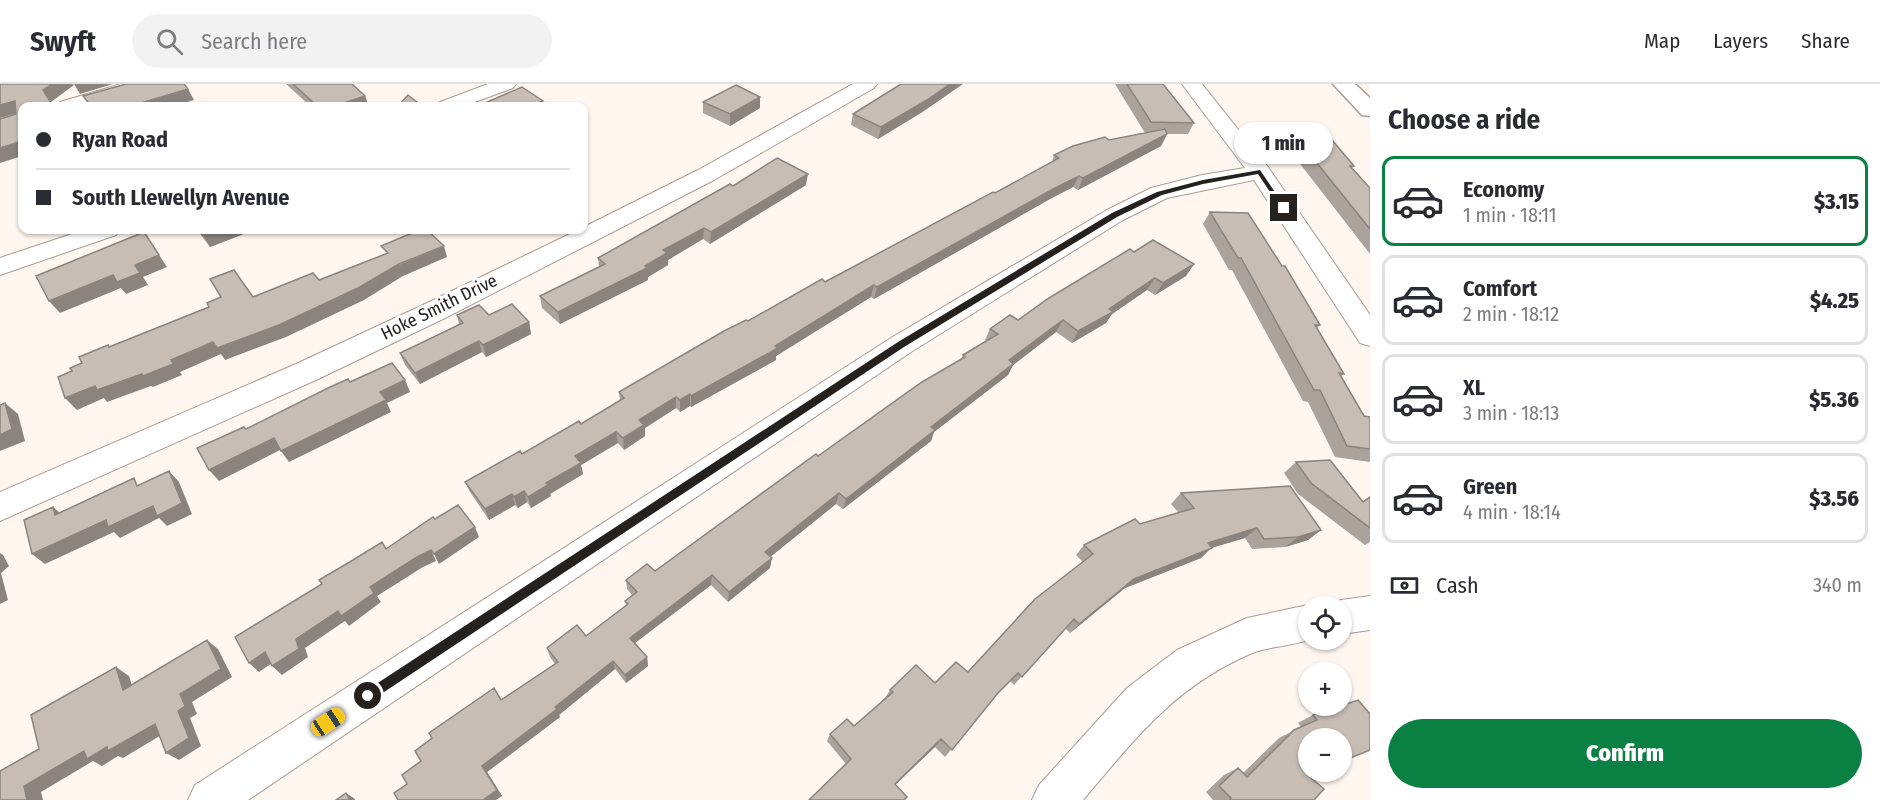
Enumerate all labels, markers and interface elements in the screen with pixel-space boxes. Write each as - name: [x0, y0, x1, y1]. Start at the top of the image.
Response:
- search box: [132, 14, 552, 68]
- text: Swyft: [30, 25, 96, 58]
- icon: search: [153, 25, 186, 58]
- text: Search here: [201, 28, 307, 55]
- text: Map: [1644, 28, 1680, 54]
- text: Layers: [1713, 28, 1768, 54]
- text: Share: [1801, 28, 1850, 54]
- text: Choose a ride: [1388, 104, 1540, 136]
- callout: 1 min: [1234, 121, 1334, 163]
- text: Ryan Road: [72, 126, 168, 153]
- text: 1 min: [1262, 131, 1305, 155]
- icon: car: [1391, 174, 1445, 228]
- text: Economy: [1463, 176, 1544, 203]
- text: South Llewellyn Avenue: [72, 184, 290, 211]
- text: $3.15: [1814, 188, 1859, 215]
- route end: [1270, 194, 1297, 221]
- text: 1 min · 18:11: [1463, 203, 1557, 227]
- street label: Hoke Smith Drive: [377, 269, 501, 345]
- icon: car: [1391, 273, 1445, 327]
- text: Comfort: [1463, 275, 1537, 302]
- text: $4.25: [1810, 287, 1859, 314]
- text: 2 min · 18:12: [1463, 302, 1559, 326]
- icon: car: [1391, 372, 1445, 426]
- text: XL: [1463, 374, 1485, 401]
- text: $5.36: [1809, 386, 1859, 413]
- text: 3 min · 18:13: [1463, 401, 1559, 425]
- icon: car: [1391, 471, 1445, 525]
- text: Green: [1463, 473, 1517, 500]
- text: $3.56: [1809, 485, 1859, 512]
- text: 4 min · 18:14: [1463, 500, 1561, 524]
- icon: cash: [1388, 569, 1421, 602]
- text: Cash: [1436, 572, 1479, 599]
- text: 340 m: [1813, 573, 1862, 597]
- map controls: [1298, 596, 1352, 782]
- button: locate: [1298, 596, 1352, 650]
- button: +: [1298, 662, 1352, 716]
- route start: [354, 682, 381, 709]
- car: [308, 705, 348, 739]
- button: Confirm: [1388, 719, 1862, 788]
- button: −: [1298, 728, 1352, 782]

